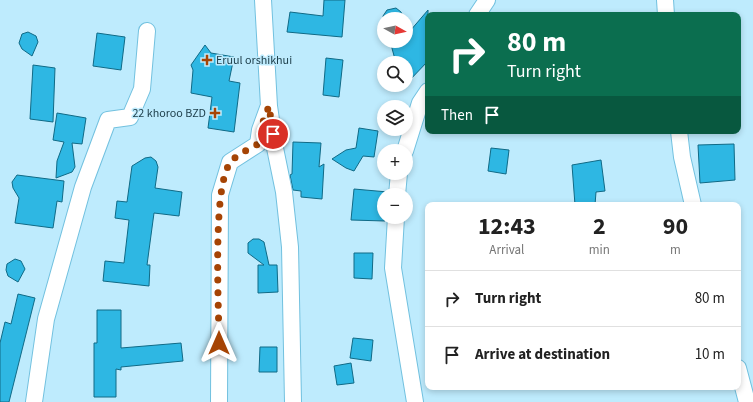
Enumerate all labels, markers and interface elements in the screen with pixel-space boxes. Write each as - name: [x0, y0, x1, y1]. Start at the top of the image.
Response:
- north arrow: [377, 12, 413, 48]
- map controls: [377, 12, 413, 224]
- text: 80 m: [507, 22, 566, 62]
- icon: right: [441, 28, 493, 80]
- place label: Eruul orshikhui: [216, 52, 292, 69]
- marker: Eruul orshikhui: [201, 54, 213, 66]
- button: search: [377, 56, 413, 92]
- text: Turn right: [507, 59, 581, 84]
- button: layers: [377, 100, 413, 136]
- icon: arrive: [481, 104, 503, 126]
- place label: 22 khoroo BZD: [132, 105, 206, 122]
- text: Then: [441, 105, 473, 126]
- marker: 22 khoroo BZD: [209, 107, 221, 119]
- pin: [256, 117, 290, 151]
- icon: arrive: [262, 123, 284, 145]
- button: +: [377, 144, 413, 180]
- button: −: [377, 188, 413, 224]
- text: 12:43: [478, 209, 536, 244]
- text: 2: [593, 209, 606, 244]
- text: 90: [663, 209, 688, 244]
- text: Arrival: [489, 241, 524, 259]
- text: min: [589, 241, 610, 259]
- text: m: [670, 241, 681, 259]
- icon: right: [441, 288, 463, 310]
- text: Turn right: [475, 288, 541, 309]
- text: 80 m: [695, 288, 725, 309]
- position arrow: [198, 322, 240, 364]
- icon: arrive: [441, 344, 463, 366]
- text: Arrive at destination: [475, 344, 610, 365]
- text: 10 m: [695, 344, 725, 365]

